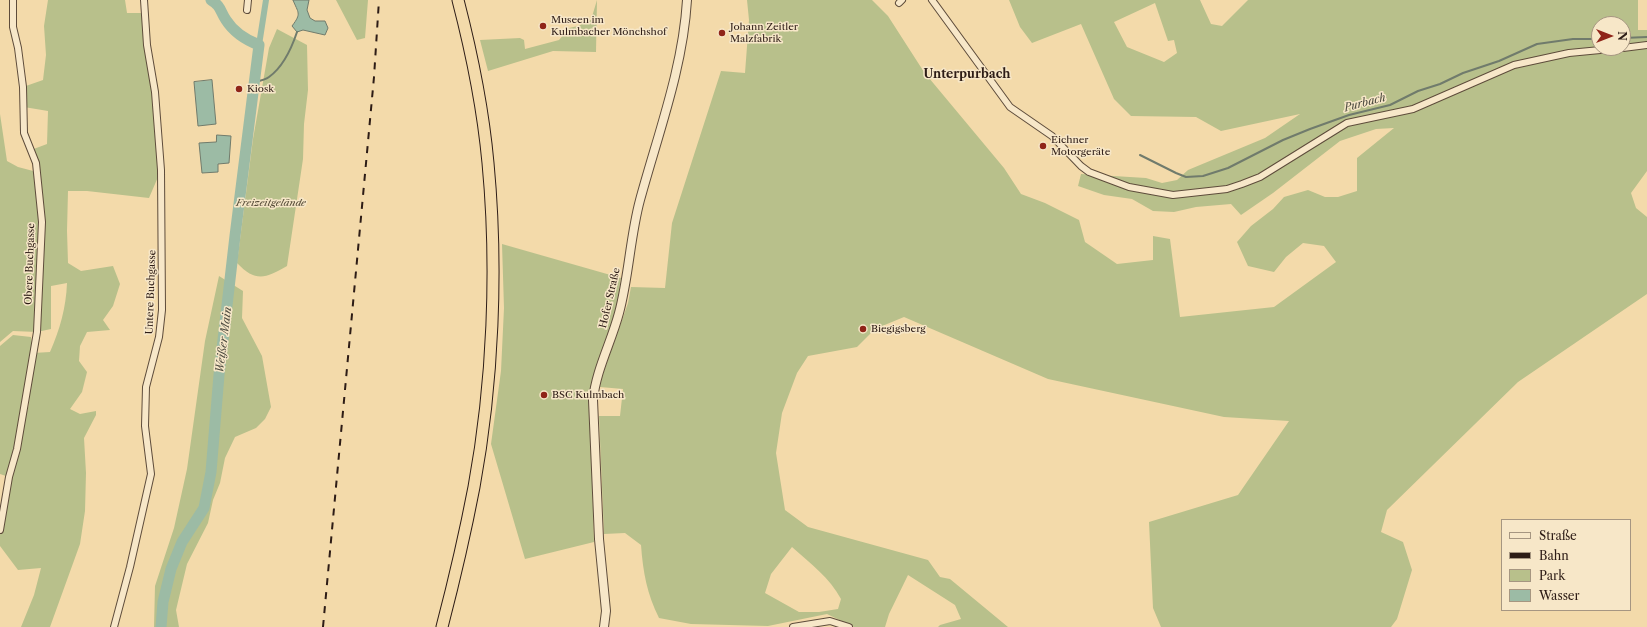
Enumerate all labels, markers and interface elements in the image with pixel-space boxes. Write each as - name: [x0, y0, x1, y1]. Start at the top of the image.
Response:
- place label: Museen im Kulmbacher Mönchshof: [551, 14, 667, 38]
- north arrow: [1591, 16, 1631, 56]
- marker: Museen im Kulmbacher Mönchshof: [538, 21, 548, 31]
- place label: Johann Zeitler Malzfabrik: [730, 21, 798, 44]
- marker: Johann Zeitler Malzfabrik: [717, 28, 727, 38]
- text: N: [1615, 31, 1629, 41]
- district label: Unterpurbach: [924, 68, 1010, 82]
- place label: Kiosk: [247, 83, 274, 95]
- marker: Kiosk: [234, 84, 244, 94]
- water label: Purbach: [1343, 91, 1387, 115]
- place label: Eichner Motorgeräte: [1051, 134, 1110, 158]
- marker: Eichner Motorgeräte: [1038, 141, 1048, 151]
- park label: Freizeitgelände: [236, 197, 306, 209]
- street label: Obere Buchgasse: [23, 223, 37, 305]
- street label: Untere Buchgasse: [144, 249, 158, 335]
- street label: Hofer Straße: [597, 267, 623, 329]
- water label: Weißer Main: [213, 306, 235, 374]
- place label: Biegigsberg: [871, 323, 926, 335]
- marker: Biegigsberg: [858, 324, 868, 334]
- place label: BSC Kulmbach: [552, 389, 624, 401]
- marker: BSC Kulmbach: [539, 390, 549, 400]
- legend: [1501, 519, 1631, 611]
- text: Straße: [1539, 528, 1577, 543]
- text: Bahn: [1539, 548, 1569, 563]
- text: Park: [1539, 568, 1565, 583]
- text: Wasser: [1539, 588, 1580, 603]

